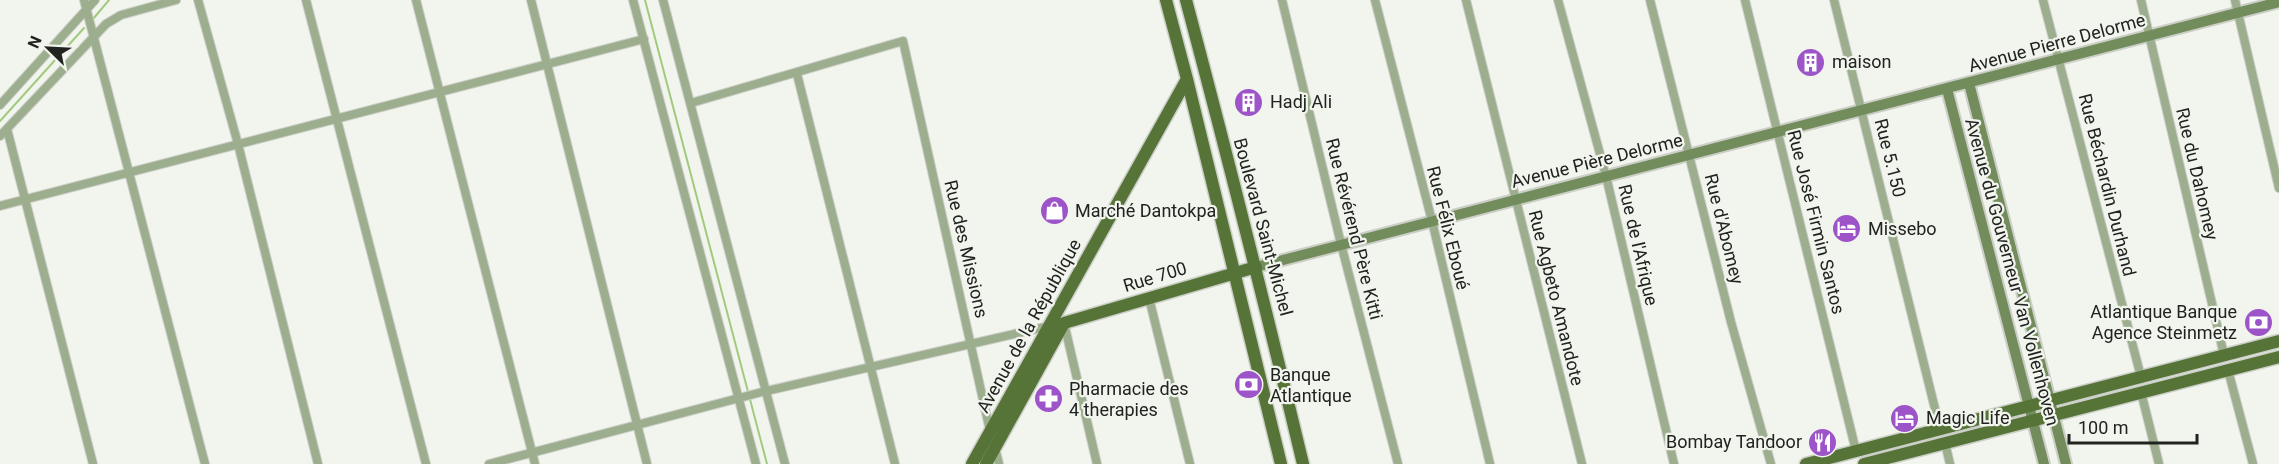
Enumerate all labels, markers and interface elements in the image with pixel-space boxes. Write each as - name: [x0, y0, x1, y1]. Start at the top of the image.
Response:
- street label: Avenue Pierre Delorme: [1966, 9, 2148, 76]
- north arrow: [18, 18, 78, 78]
- text: N: [24, 33, 46, 51]
- building icon: maison: [1795, 46, 1827, 78]
- place label: maison: [1832, 51, 1891, 72]
- building icon: Hadj Ali: [1233, 86, 1265, 118]
- place label: Hadj Ali: [1270, 91, 1332, 112]
- street label: Rue Béchardin Durhand: [2075, 91, 2140, 278]
- street label: Rue du Dahomey: [2172, 106, 2223, 243]
- street label: Rue 5.150: [1871, 116, 1910, 199]
- street label: Avenue du Gouverneur Van Vollenhoven: [1961, 116, 2064, 428]
- street label: Rue José Firmin Santos: [1783, 128, 1850, 316]
- street label: Avenue Pière Delorme: [1509, 129, 1685, 192]
- street label: Boulevard Saint-Michel: [1230, 136, 1297, 318]
- street label: Rue Révérend Père Kitti: [1322, 136, 1387, 322]
- street label: Rue Félix Eboué: [1423, 164, 1474, 292]
- street label: Rue d'Abomey: [1701, 171, 1748, 287]
- street label: Rue des Missions: [940, 178, 993, 320]
- street label: Rue de l'Afrique: [1614, 182, 1663, 308]
- shop icon: Marché Dantokpa: [1038, 195, 1070, 227]
- place label: Marché Dantokpa: [1075, 200, 1216, 221]
- street label: Rue Agbeto Amandote: [1525, 208, 1588, 388]
- hotel icon: Missebo: [1831, 213, 1863, 245]
- place label: Missebo: [1868, 218, 1937, 239]
- street label: Avenue de la République: [972, 235, 1085, 416]
- street label: Rue 700: [1121, 257, 1189, 296]
- place label: Atlantique Banque Agence Steinmetz: [2090, 301, 2237, 343]
- bank icon: Atlantique Banque Agence Steinmetz: [2242, 306, 2274, 338]
- place label: Banque Atlantique: [1270, 364, 1352, 406]
- bank icon: Banque Atlantique: [1233, 369, 1265, 401]
- place label: Pharmacie des 4 therapies: [1069, 378, 1189, 420]
- pharmacy icon: Pharmacie des 4 therapies: [1032, 383, 1064, 415]
- hotel icon: Magic Life: [1889, 402, 1921, 434]
- place label: Magic Life: [1926, 407, 2010, 428]
- scale bar: [2069, 407, 2196, 445]
- text: 100 m: [2078, 417, 2129, 438]
- restaurant icon: Bombay Tandoor: [1807, 426, 1839, 458]
- place label: Bombay Tandoor: [1666, 431, 1802, 452]

